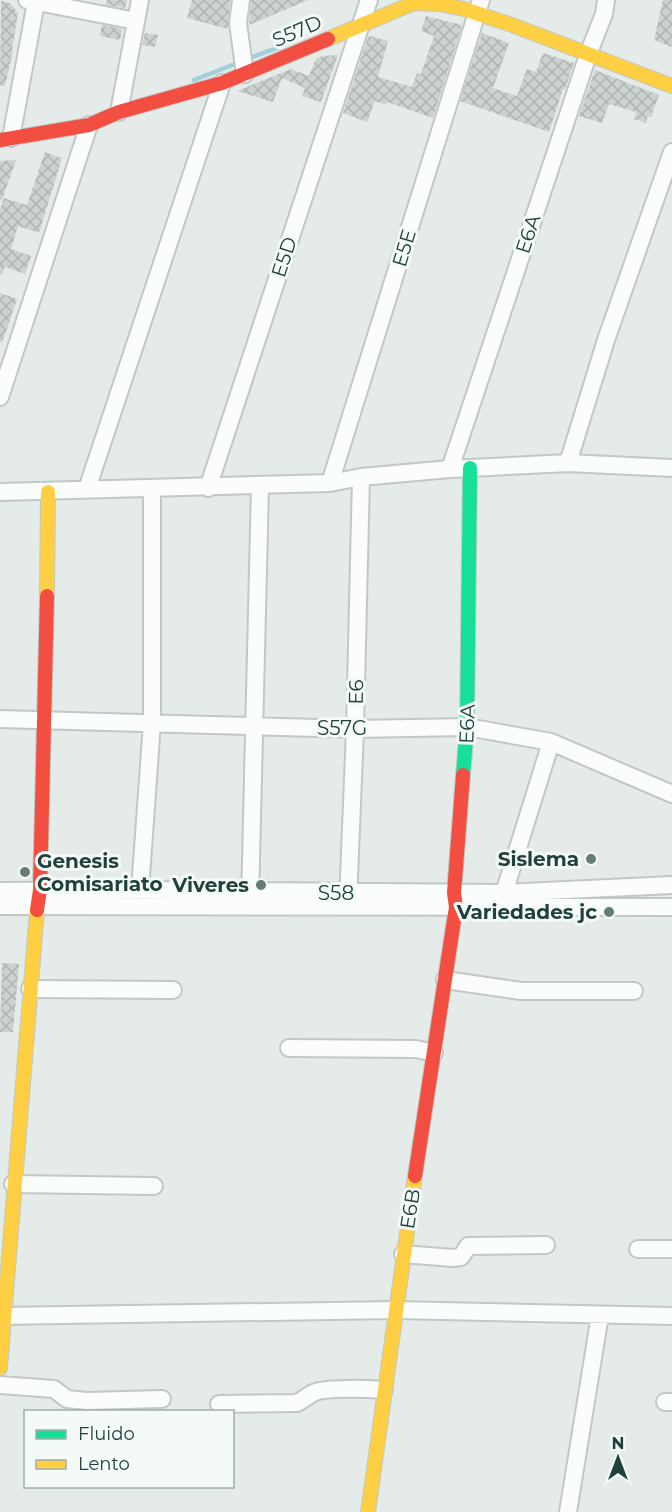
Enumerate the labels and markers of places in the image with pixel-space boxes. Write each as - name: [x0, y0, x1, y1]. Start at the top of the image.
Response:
- place label: Sislema: [498, 847, 579, 871]
- place label: Genesis Comisariato: [37, 849, 163, 896]
- marker: Sislema: [584, 852, 598, 866]
- marker: Genesis Comisariato: [18, 865, 32, 879]
- place label: Viveres: [171, 873, 249, 897]
- marker: Viveres: [254, 878, 268, 892]
- place label: Variedades jc: [456, 900, 597, 924]
- marker: Variedades jc: [602, 905, 616, 919]

